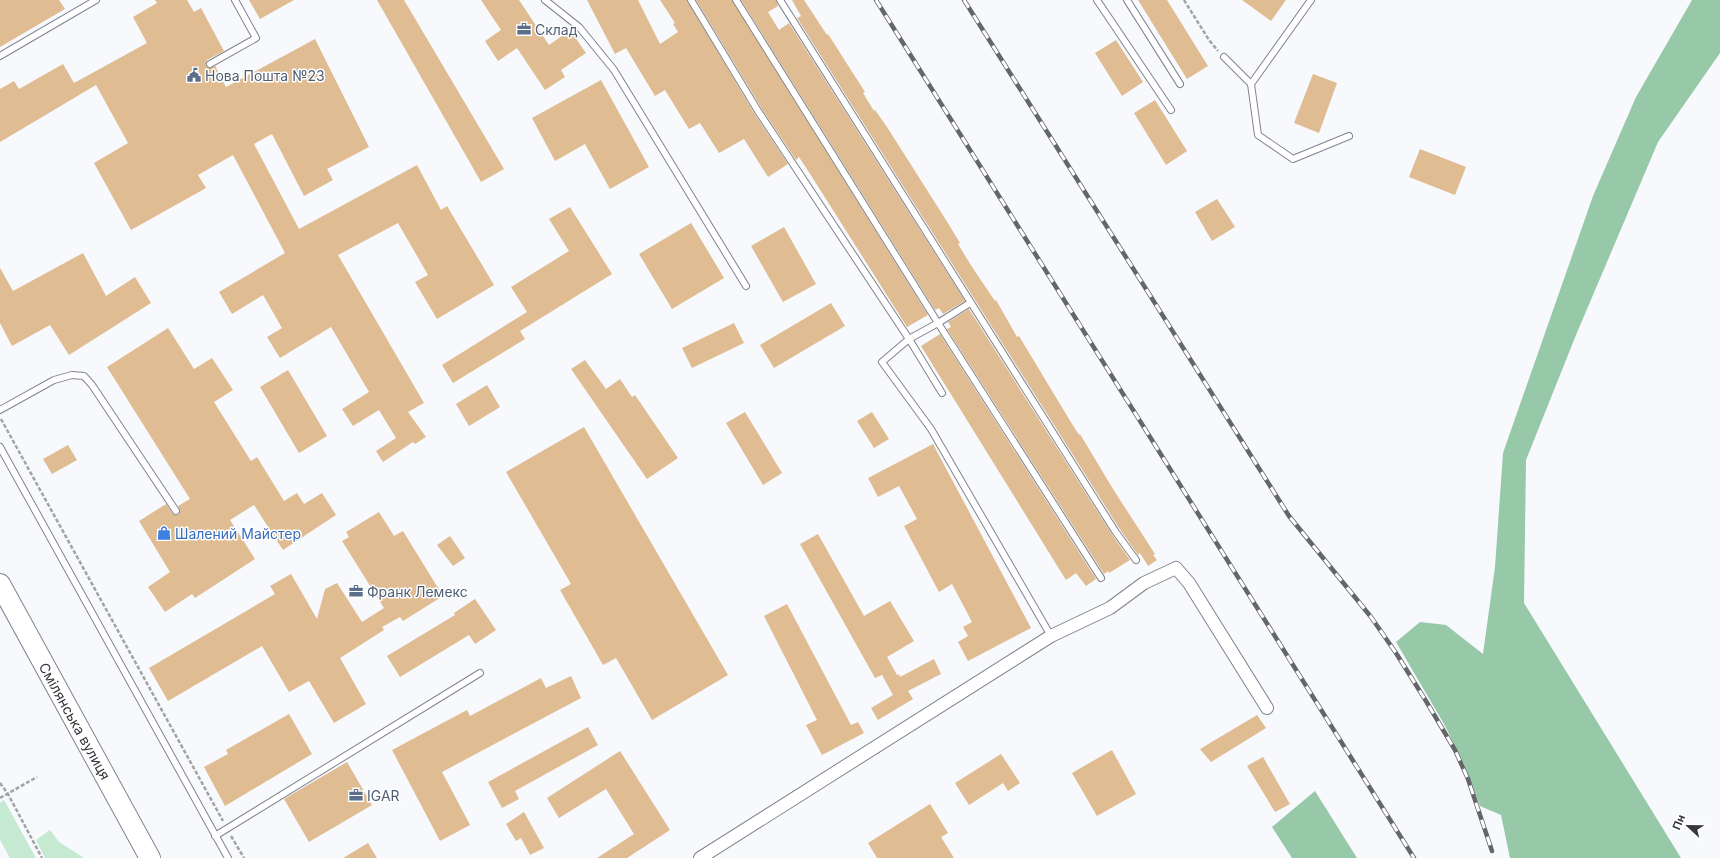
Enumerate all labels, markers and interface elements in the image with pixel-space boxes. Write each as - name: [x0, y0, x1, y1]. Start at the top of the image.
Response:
- office icon: Склад: [516, 21, 532, 37]
- place label: Склад: [535, 21, 578, 38]
- public building icon: Нова Пошта №23: [186, 67, 202, 83]
- place label: Нова Пошта №23: [205, 67, 325, 84]
- shop icon: Шалений Майстер: [156, 525, 172, 541]
- place label: Шалений Майстер: [175, 525, 301, 542]
- office icon: Франк Лемекс: [348, 583, 364, 599]
- place label: Франк Лемекс: [367, 583, 468, 600]
- street label: Смілянська вулиця: [36, 659, 114, 783]
- office icon: IGAR: [348, 787, 364, 803]
- place label: IGAR: [367, 787, 400, 804]
- north arrow: [1668, 806, 1708, 846]
- text: Пн: [1669, 813, 1688, 832]

